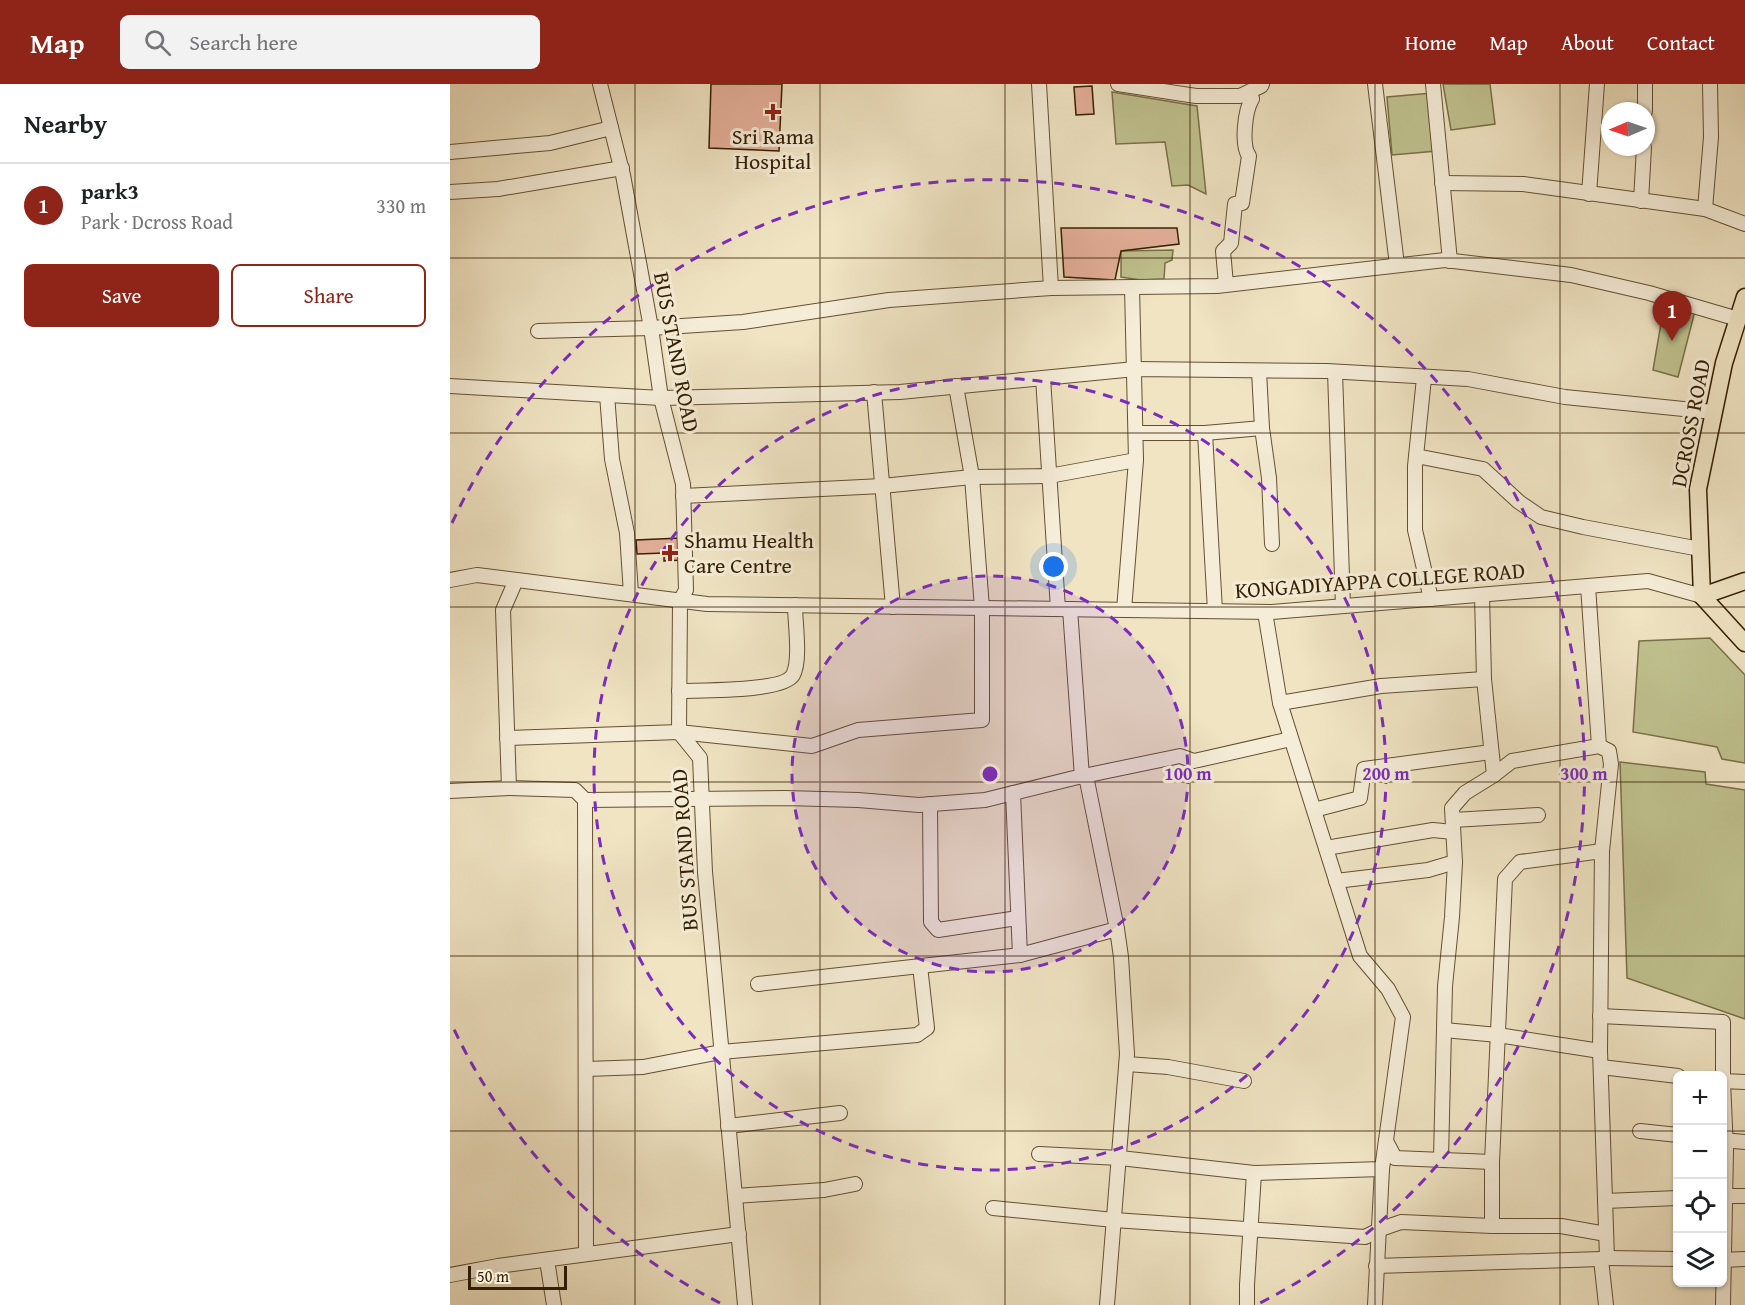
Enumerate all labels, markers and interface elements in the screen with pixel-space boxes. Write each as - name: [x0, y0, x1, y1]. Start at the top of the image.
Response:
- search box: [120, 15, 540, 69]
- text: Map: [30, 22, 84, 63]
- icon: search: [141, 26, 174, 59]
- text: Search here: [189, 26, 298, 58]
- text: Home: [1405, 27, 1456, 58]
- text: Map: [1489, 27, 1528, 58]
- text: About: [1561, 27, 1614, 58]
- text: Contact: [1647, 27, 1715, 58]
- north arrow: [1601, 102, 1655, 156]
- marker: Sri Rama Hospital: [764, 103, 782, 121]
- text: Nearby: [24, 104, 107, 143]
- place label: Sri Rama Hospital: [732, 120, 815, 177]
- text: park3: [81, 175, 139, 207]
- text: 1: [38, 191, 49, 220]
- text: 330 m: [376, 191, 426, 220]
- text: Park · Dcross Road: [81, 207, 233, 236]
- button: Save: [24, 264, 219, 327]
- button: Share: [231, 264, 426, 327]
- street label: BUS STAND ROAD: [646, 269, 708, 435]
- pin: 1: [1652, 292, 1692, 341]
- street label: DCROSS ROAD: [1662, 356, 1718, 490]
- place label: Shamu Health Care Centre: [684, 524, 814, 581]
- marker: Shamu Health Care Centre: [661, 544, 679, 562]
- your location: [1039, 552, 1068, 581]
- street label: KONGADIYAPPA COLLEGE ROAD: [1234, 554, 1526, 606]
- text: 100 m: [1164, 760, 1212, 787]
- text: 200 m: [1362, 760, 1410, 787]
- text: 300 m: [1560, 760, 1608, 787]
- centre of rings: [980, 764, 1000, 784]
- street label: BUS STAND ROAD: [662, 768, 706, 932]
- map controls: [1673, 1071, 1727, 1287]
- button: +: [1673, 1071, 1727, 1125]
- button: −: [1673, 1125, 1727, 1179]
- button: locate: [1673, 1179, 1727, 1233]
- button: layers: [1673, 1233, 1727, 1287]
- scale bar: [468, 1263, 567, 1290]
- text: 50 m: [477, 1264, 509, 1288]

